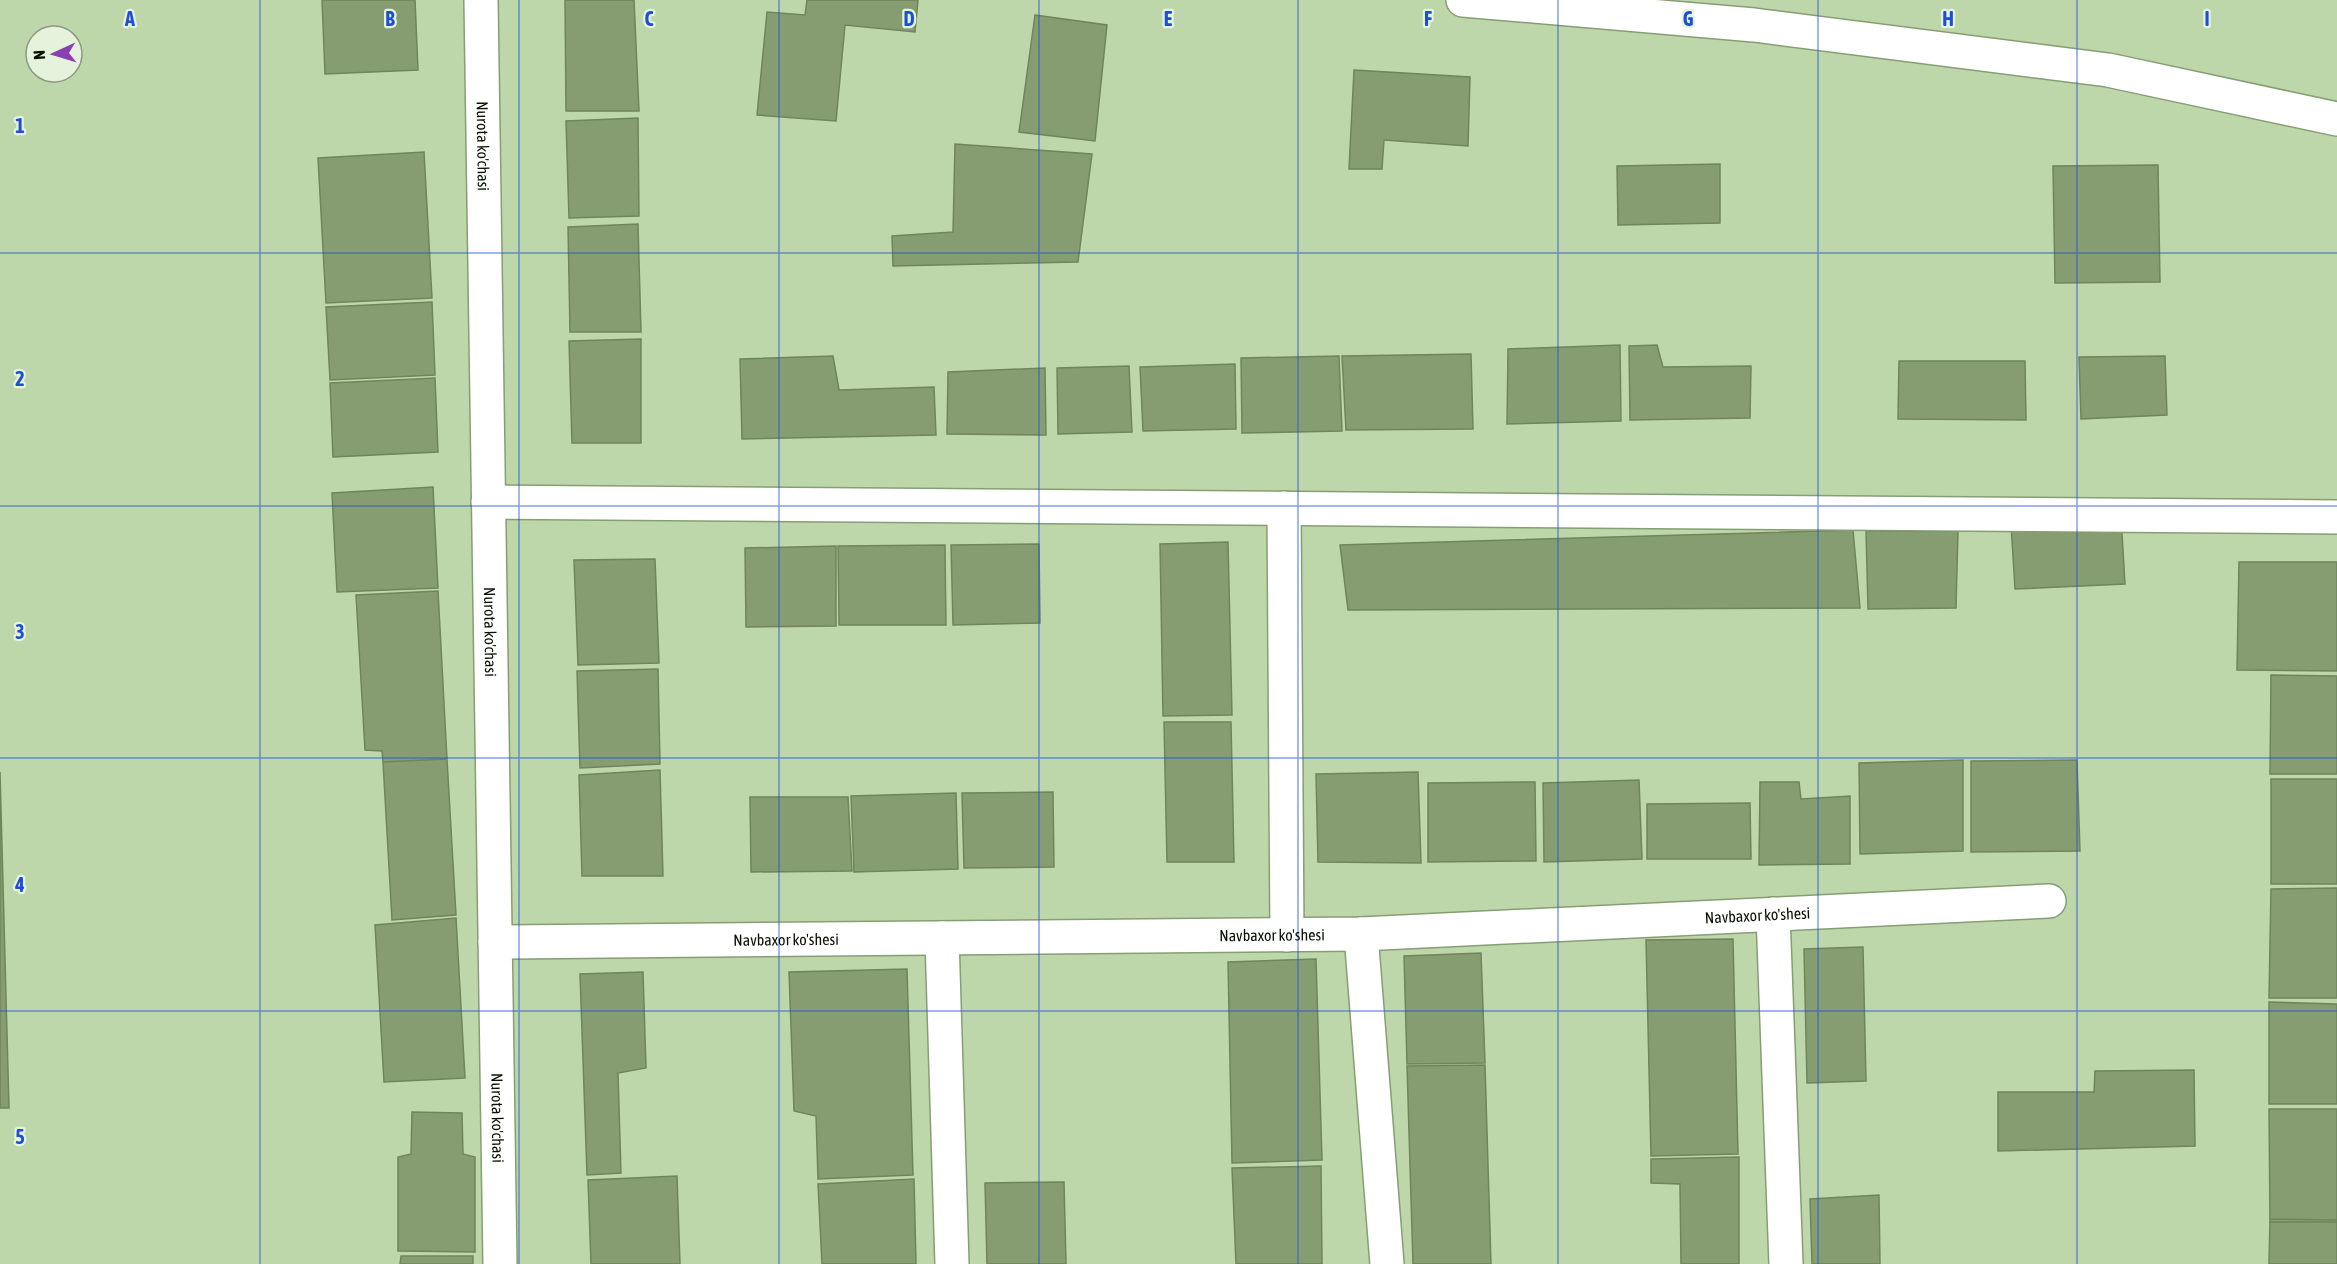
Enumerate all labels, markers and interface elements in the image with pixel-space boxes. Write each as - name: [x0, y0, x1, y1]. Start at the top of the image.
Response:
- text: A: [124, 7, 135, 30]
- text: B: [385, 7, 395, 30]
- text: C: [645, 7, 654, 30]
- text: D: [903, 7, 915, 30]
- text: E: [1164, 7, 1173, 30]
- text: F: [1424, 7, 1432, 30]
- text: G: [1683, 7, 1694, 30]
- text: H: [1942, 7, 1954, 30]
- text: I: [2204, 7, 2210, 30]
- north arrow: [24, 24, 84, 84]
- text: N: [30, 50, 48, 60]
- street label: Nurota ko'chasi: [474, 101, 493, 191]
- text: 1: [15, 114, 25, 137]
- text: 2: [15, 367, 25, 390]
- street label: Nurota ko'chasi: [481, 587, 500, 677]
- text: 3: [15, 620, 25, 643]
- text: 4: [14, 873, 25, 896]
- street label: Navbaxor ko'shesi: [1704, 903, 1811, 927]
- street label: Navbaxor ko'shesi: [1219, 925, 1325, 944]
- street label: Navbaxor ko'shesi: [733, 930, 839, 949]
- street label: Nurota ko'chasi: [488, 1073, 507, 1163]
- text: 5: [15, 1125, 25, 1148]

